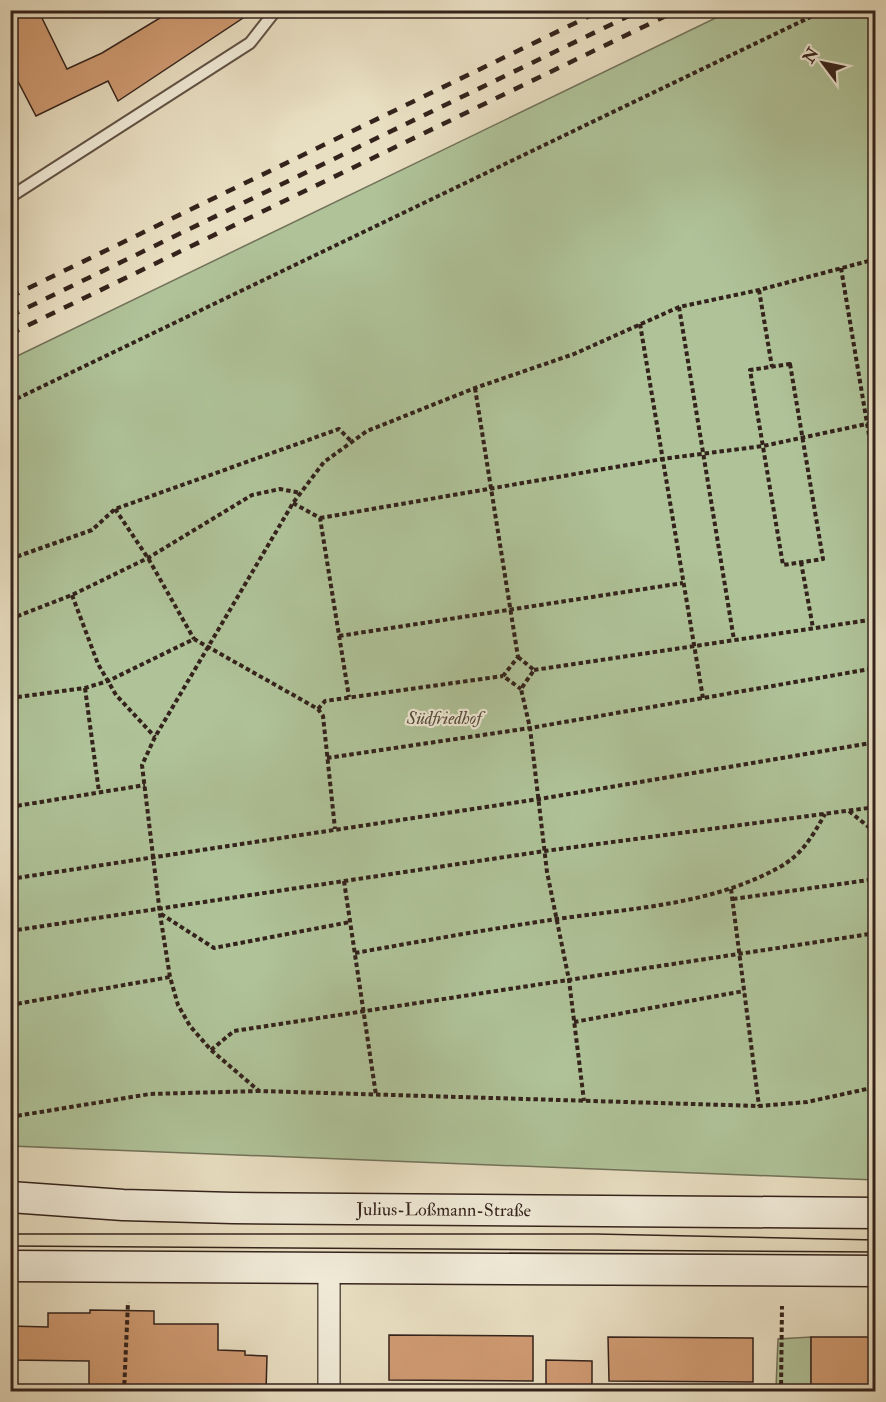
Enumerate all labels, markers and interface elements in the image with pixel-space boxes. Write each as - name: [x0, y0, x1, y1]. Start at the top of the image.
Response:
- north arrow: [793, 33, 853, 93]
- text: N: [798, 44, 824, 68]
- park label: Südfriedhof: [406, 707, 486, 730]
- street label: Julius-Loßmann-Straße: [355, 1197, 532, 1222]

